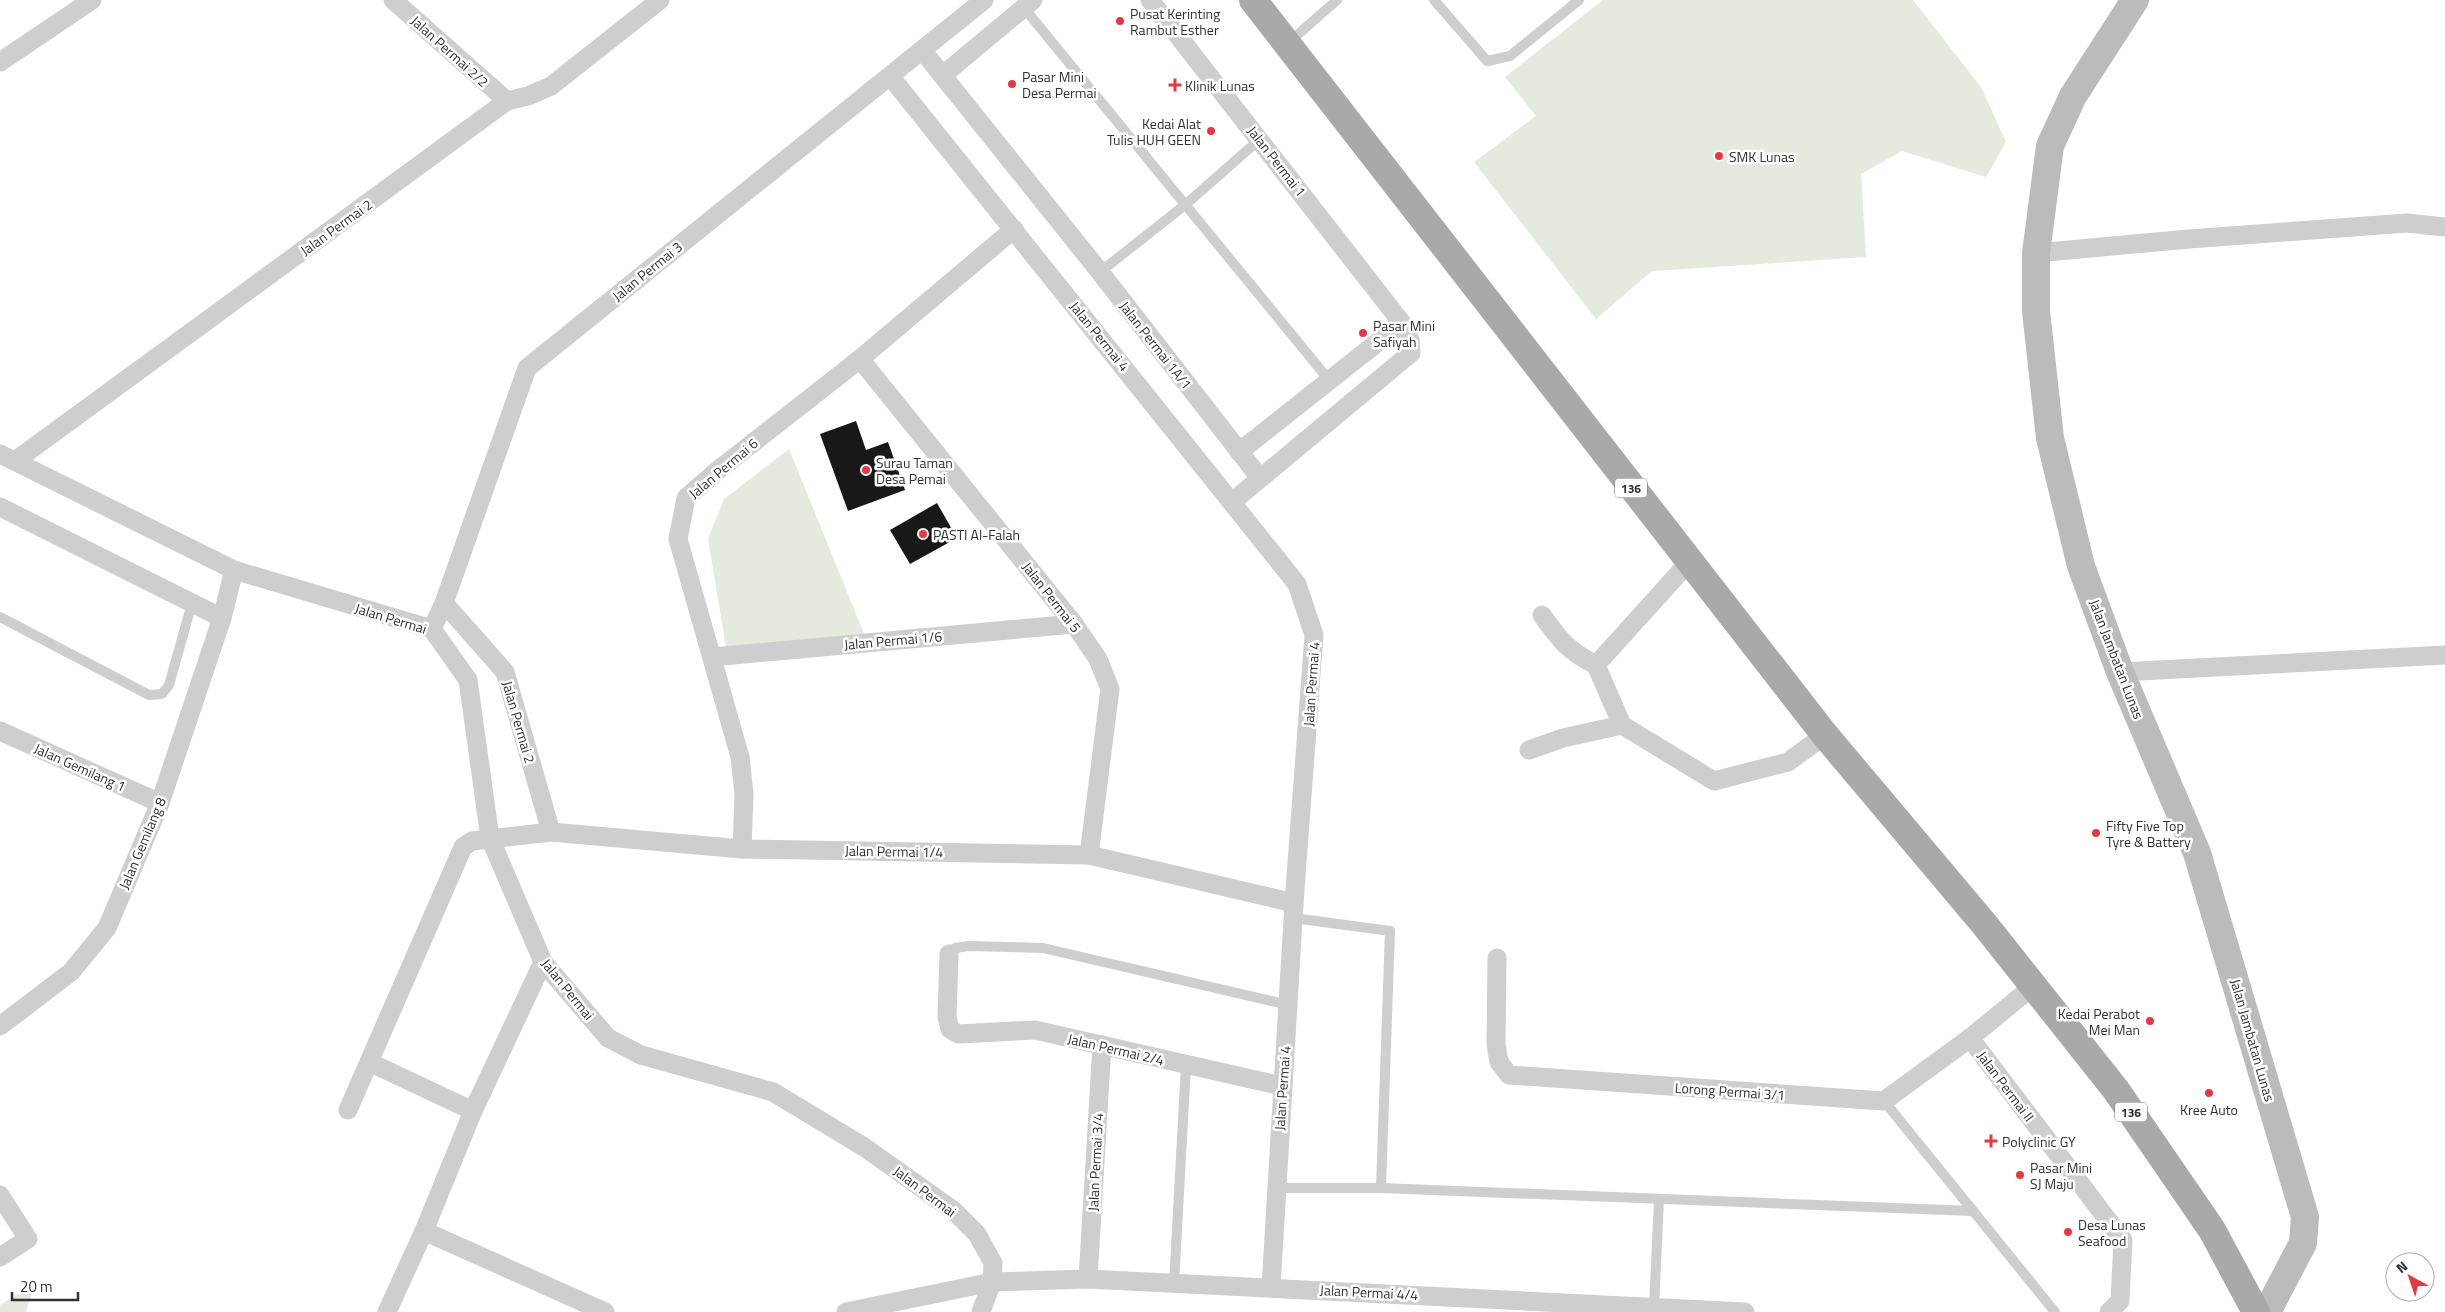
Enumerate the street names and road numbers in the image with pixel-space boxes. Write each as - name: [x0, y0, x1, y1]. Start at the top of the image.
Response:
- street label: Jalan Permai 2/2: [406, 10, 494, 92]
- street label: Jalan Permai 1: [1243, 121, 1311, 201]
- street label: Jalan Permai 2: [296, 194, 376, 260]
- street label: Jalan Permai 3: [607, 236, 687, 306]
- street label: Jalan Permai 4: [1065, 296, 1135, 376]
- street label: Jalan Permai 1A/1: [1115, 296, 1197, 394]
- street label: Jalan Permai 6: [684, 433, 762, 503]
- road number: 136: [1615, 478, 1647, 498]
- street label: Jalan Permai 5: [1018, 557, 1086, 637]
- street label: Jalan Jambatan Lunas: [2084, 596, 2150, 722]
- street label: Jalan Permai: [353, 597, 429, 639]
- street label: Jalan Permai 1/6: [843, 625, 943, 655]
- street label: Jalan Permai 4: [1298, 641, 1324, 727]
- street label: Jalan Permai 2: [497, 678, 541, 766]
- street label: Jalan Gemilang 1: [31, 737, 129, 797]
- street label: Jalan Gemilang 8: [113, 794, 171, 892]
- street label: Jalan Permai 1/4: [845, 840, 944, 862]
- street label: Jalan Permai: [537, 954, 599, 1024]
- street label: Jalan Jambatan Lunas: [2225, 976, 2281, 1104]
- street label: Jalan Permai 2/4: [1066, 1028, 1166, 1070]
- street label: Jalan Permai 4: [1269, 1045, 1295, 1131]
- street label: Jalan Permai II: [1972, 1046, 2040, 1126]
- street label: Lorong Permai 3/1: [1674, 1077, 1786, 1105]
- road number: 136: [2115, 1102, 2147, 1122]
- street label: Jalan Permai 3/4: [1082, 1112, 1108, 1212]
- street label: Jalan Permai: [889, 1160, 961, 1222]
- street label: Jalan Permai 4/4: [1319, 1279, 1419, 1305]

